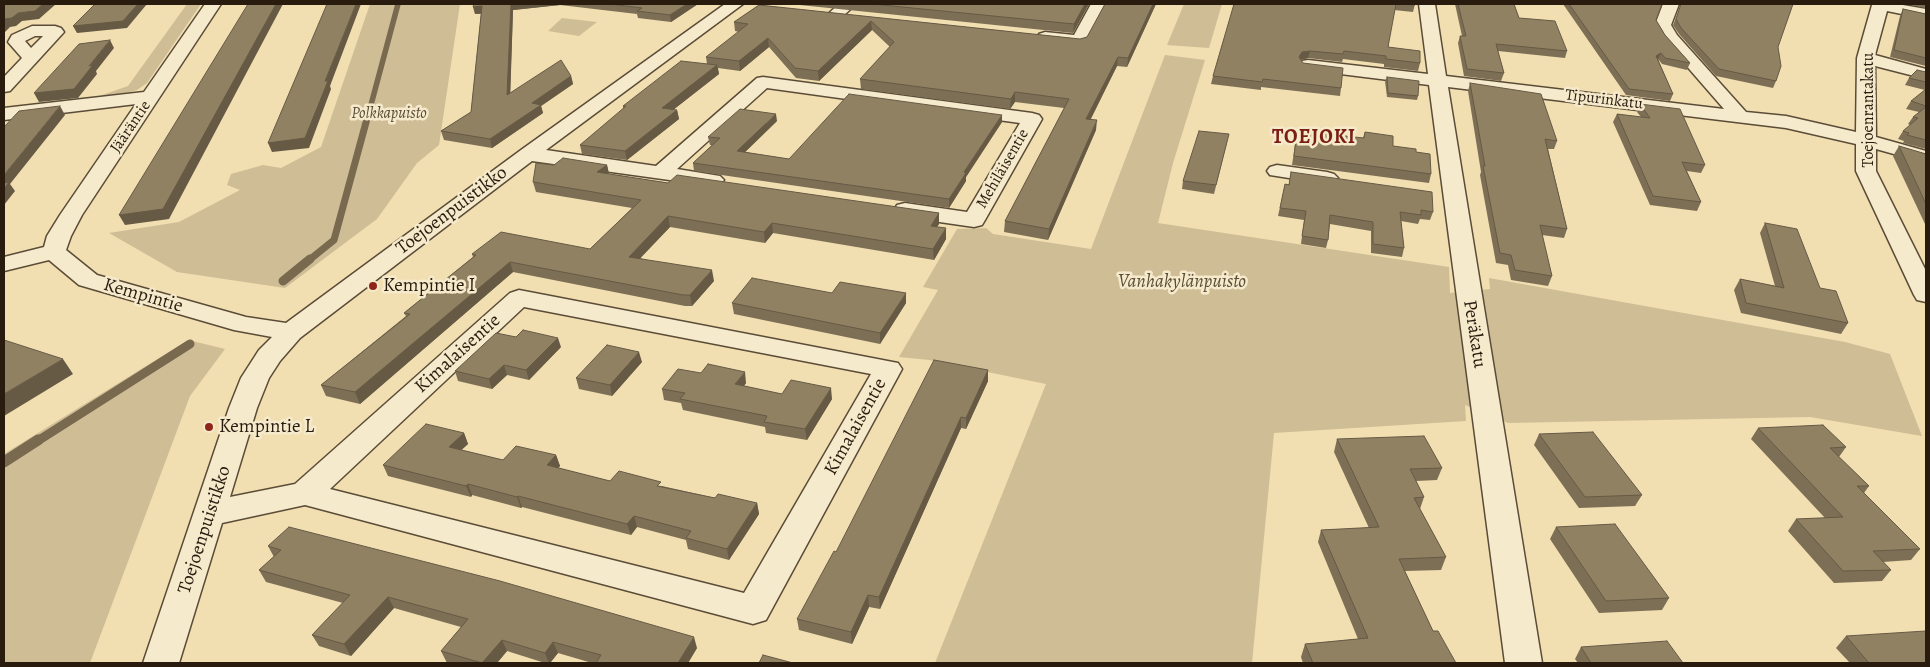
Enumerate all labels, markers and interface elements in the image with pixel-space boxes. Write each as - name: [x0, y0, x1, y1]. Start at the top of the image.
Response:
- street label: Toejoenrantakatu: [1859, 53, 1879, 167]
- street label: Tipurinkatu: [1564, 86, 1644, 114]
- street label: Jääräntie: [107, 97, 155, 157]
- park label: Polkkapuisto: [351, 104, 427, 124]
- street label: Mehiläisentie: [973, 126, 1033, 212]
- district label: TOEJOKI: [1271, 126, 1357, 150]
- street label: Toejoenpuistikko: [392, 162, 512, 260]
- park label: Vanhakylänpuisto: [1118, 271, 1246, 293]
- street label: Kempintie: [101, 274, 185, 318]
- place label: Kempintie I: [383, 275, 475, 297]
- marker: Kempintie I: [367, 280, 379, 292]
- street label: Peräkatu: [1457, 298, 1491, 370]
- street label: Kimalaisentie: [410, 310, 506, 398]
- street label: Kimalaisentie: [820, 374, 892, 480]
- place label: Kempintie L: [219, 416, 314, 438]
- marker: Kempintie L: [203, 421, 215, 433]
- street label: Toejoenpuistikko: [174, 463, 236, 597]

